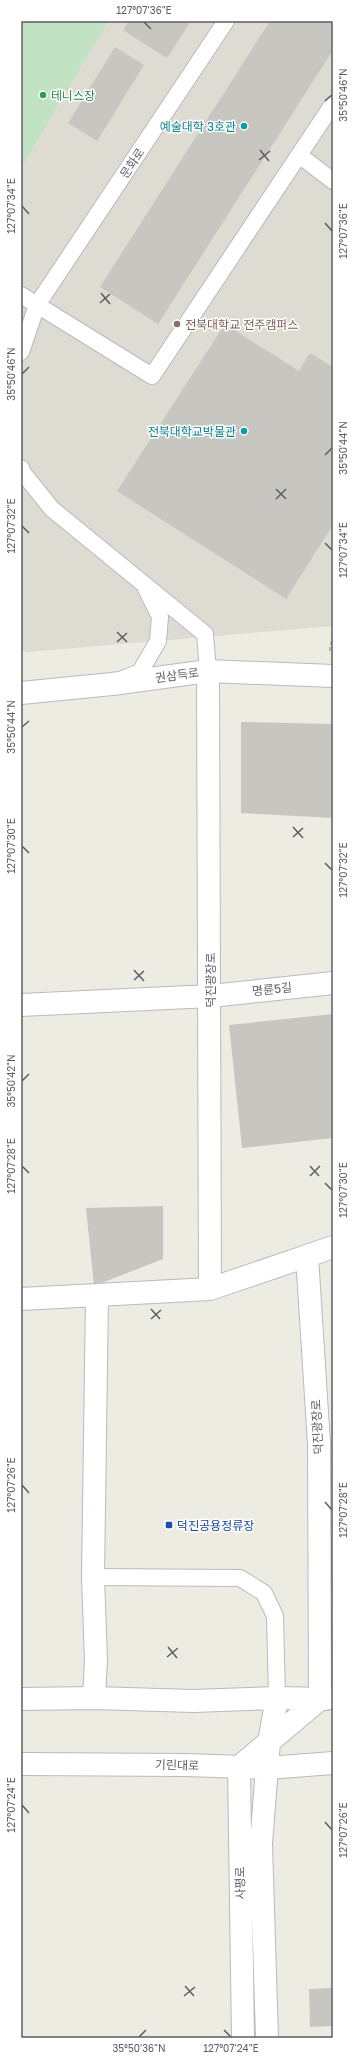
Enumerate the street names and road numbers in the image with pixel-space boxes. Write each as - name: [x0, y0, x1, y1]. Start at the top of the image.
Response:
- street label: 문화로: [117, 145, 147, 181]
- street label: 권삼득로: [154, 664, 200, 686]
- street label: 덕진광장로: [203, 952, 218, 1008]
- street label: 명륜5길: [251, 979, 293, 999]
- street label: 덕진광장로: [308, 1399, 326, 1455]
- street label: 기린대로: [155, 1757, 199, 1773]
- street label: 사평로: [232, 1866, 248, 1900]

